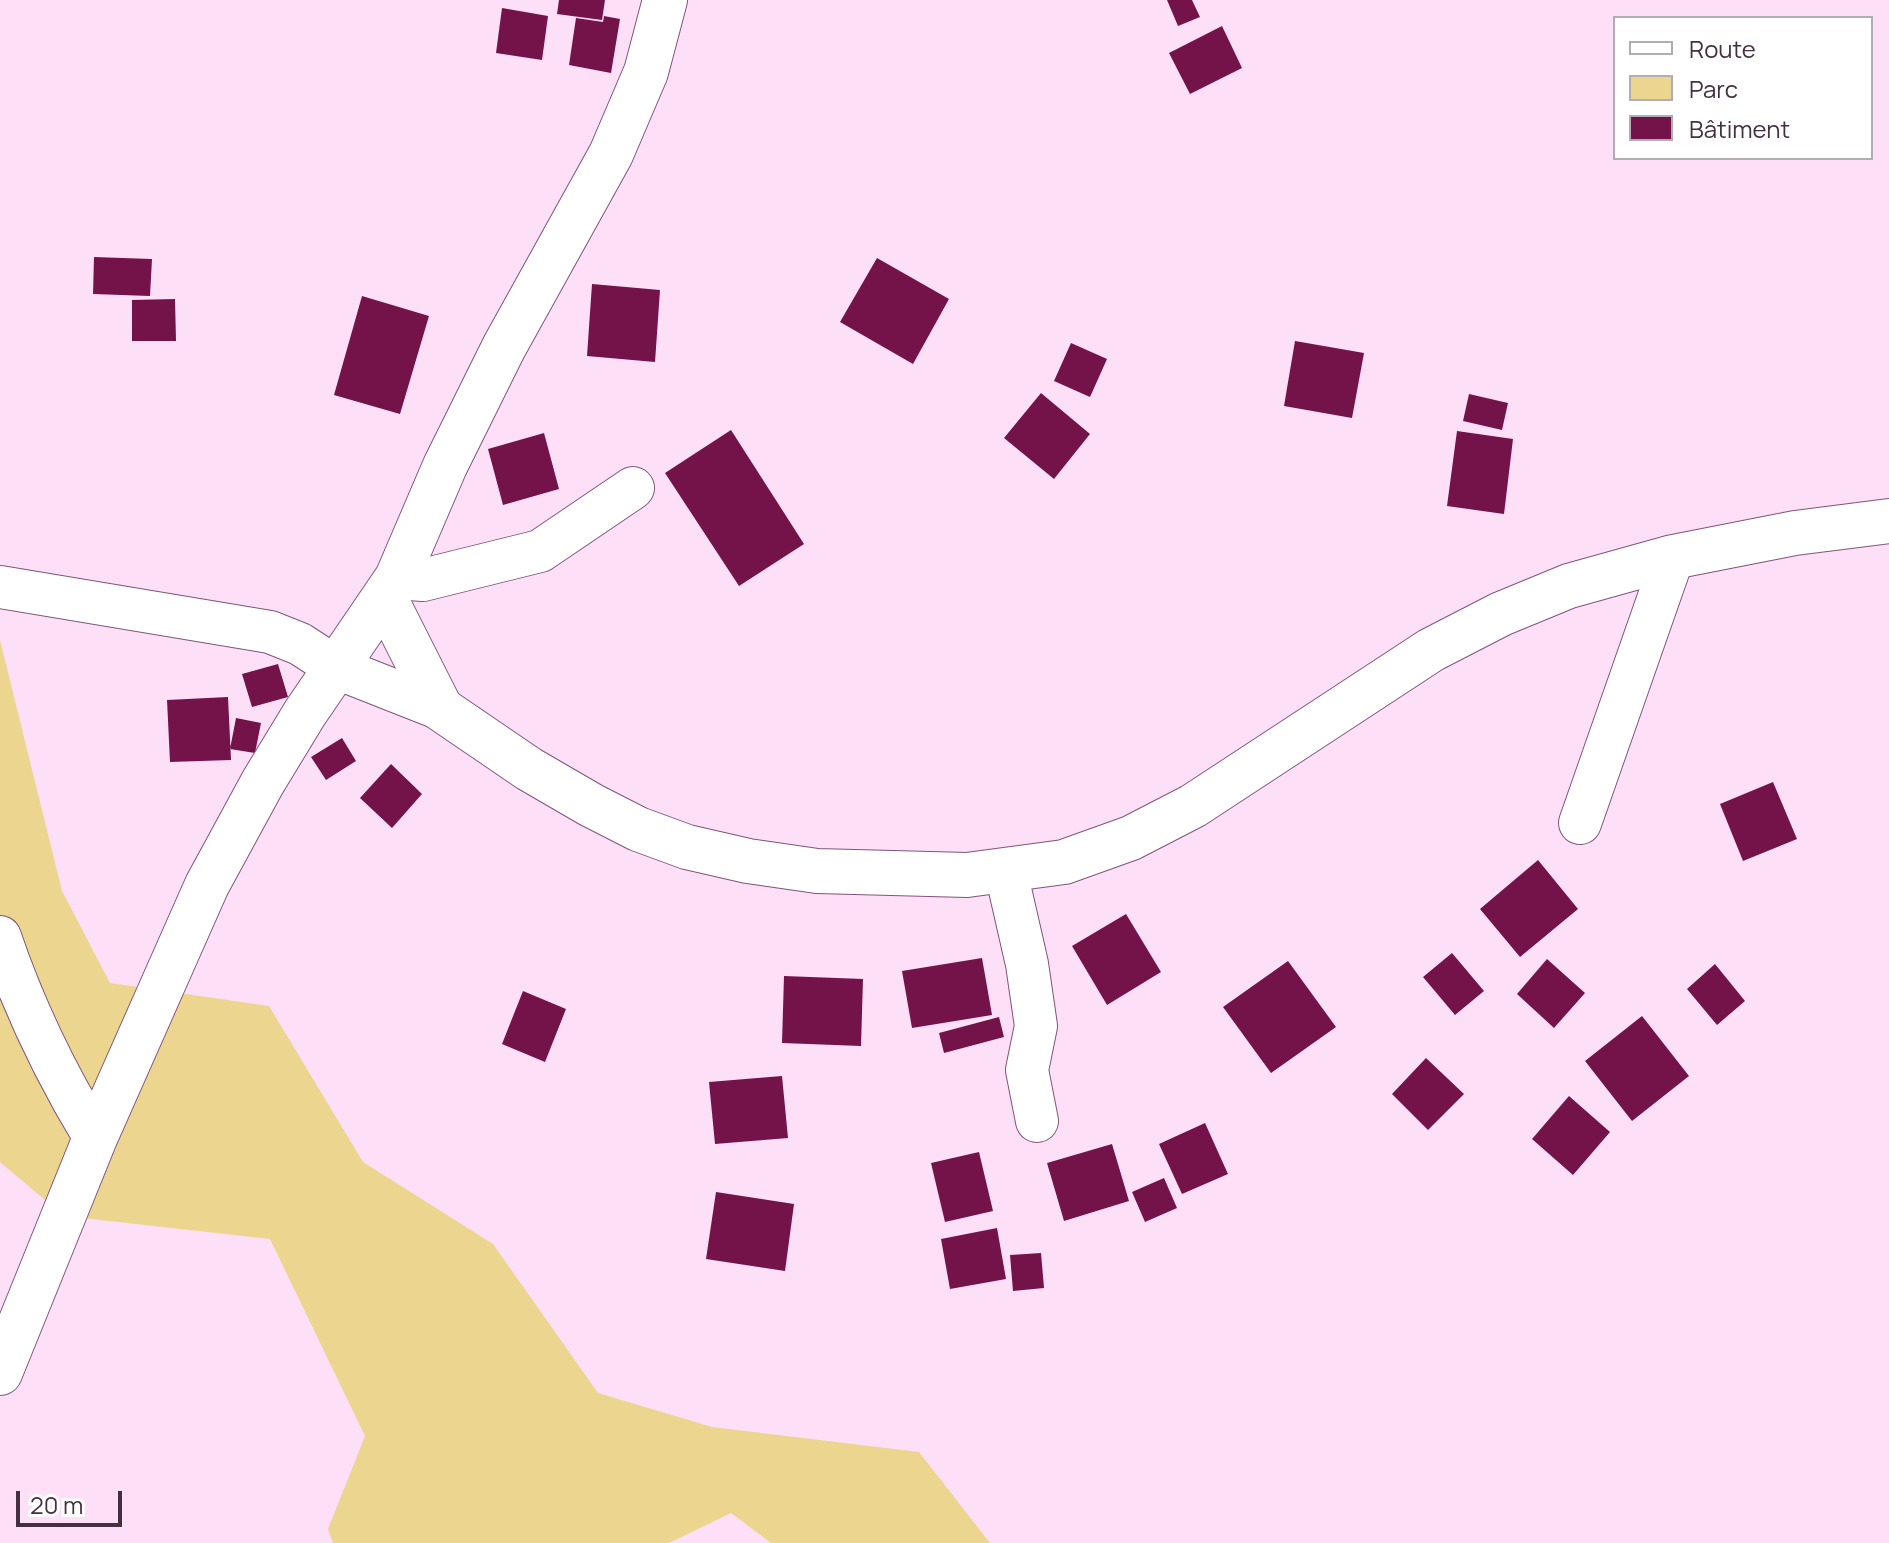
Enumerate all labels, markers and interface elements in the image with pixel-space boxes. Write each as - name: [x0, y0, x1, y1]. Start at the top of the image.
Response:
- legend: [1613, 16, 1873, 160]
- text: Route: [1689, 32, 1756, 65]
- text: Parc: [1689, 72, 1738, 105]
- text: Bâtiment: [1689, 112, 1790, 145]
- scale bar: [20, 1475, 126, 1525]
- text: 20 m: [30, 1488, 83, 1521]

